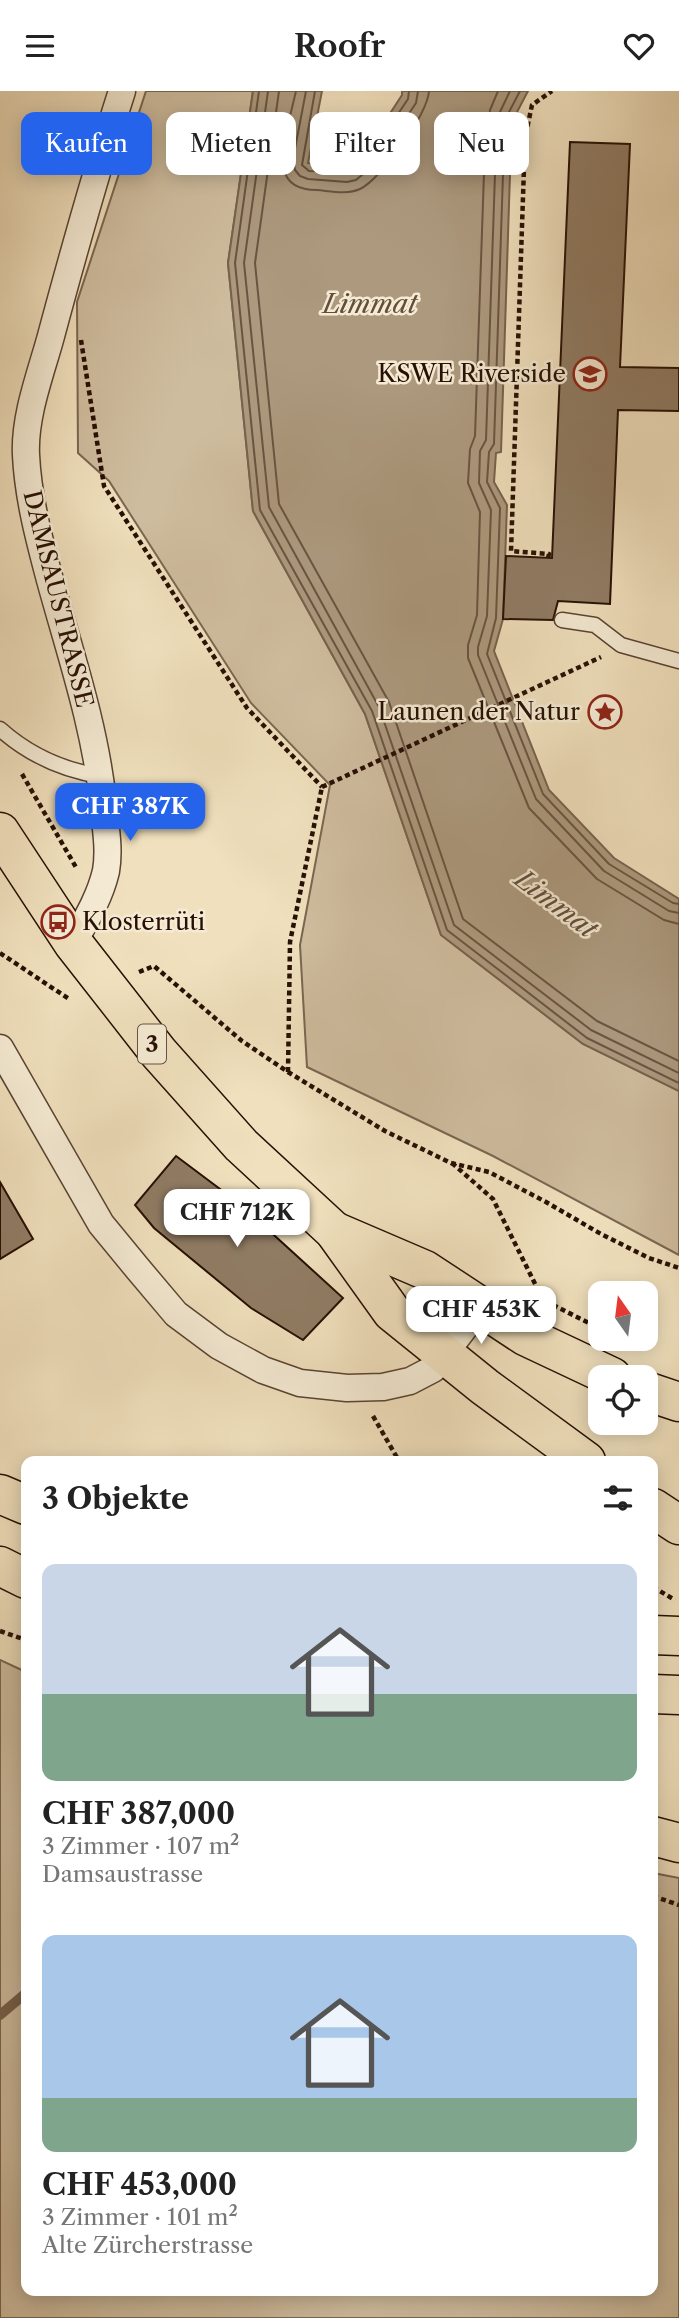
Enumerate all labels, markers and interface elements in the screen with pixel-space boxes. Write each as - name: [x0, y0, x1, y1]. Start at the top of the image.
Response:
- text: Roofr: [294, 26, 385, 65]
- icon: menu: [21, 27, 59, 65]
- icon: heart: [620, 27, 658, 65]
- chip: Kaufen: [21, 112, 152, 175]
- chip: Mieten: [166, 112, 296, 175]
- chip: Filter: [310, 112, 420, 175]
- chip: Neu: [434, 112, 529, 175]
- water label: Limmat: [321, 288, 419, 320]
- school or university icon: KSWE Riverside: [571, 355, 609, 393]
- place label: KSWE Riverside: [377, 359, 566, 388]
- street label: DAMSAUSTRASSE: [17, 487, 100, 710]
- place icon: Launen der Natur: [586, 693, 624, 731]
- place label: Launen der Natur: [378, 697, 580, 726]
- pin: CHF 387K: [58, 783, 202, 843]
- text: CHF 387K: [71, 792, 189, 820]
- water label: Limmat: [507, 862, 605, 946]
- bus stop icon: Klosterrüti: [39, 903, 77, 941]
- place label: Klosterrüti: [82, 907, 205, 936]
- road number: 3: [138, 1025, 166, 1063]
- pin: CHF 712K: [165, 1189, 309, 1249]
- text: CHF 712K: [180, 1198, 294, 1226]
- north arrow: [588, 1281, 658, 1351]
- map controls: [588, 1281, 658, 1435]
- pin: CHF 453K: [409, 1287, 553, 1346]
- text: CHF 453K: [422, 1295, 540, 1323]
- button: locate: [588, 1365, 658, 1435]
- icon: filters: [599, 1479, 637, 1517]
- text: 3 Objekte: [42, 1480, 189, 1517]
- icon: home: [277, 1609, 403, 1735]
- text: CHF 387,000: [42, 1795, 235, 1832]
- text: 3 Zimmer · 107 m²: [42, 1832, 240, 1860]
- text: Damsaustrasse: [42, 1860, 203, 1888]
- icon: home: [277, 1980, 403, 2106]
- text: CHF 453,000: [42, 2166, 237, 2203]
- text: 3 Zimmer · 101 m²: [42, 2203, 238, 2231]
- text: Alte Zürcherstrasse: [42, 2231, 253, 2259]

